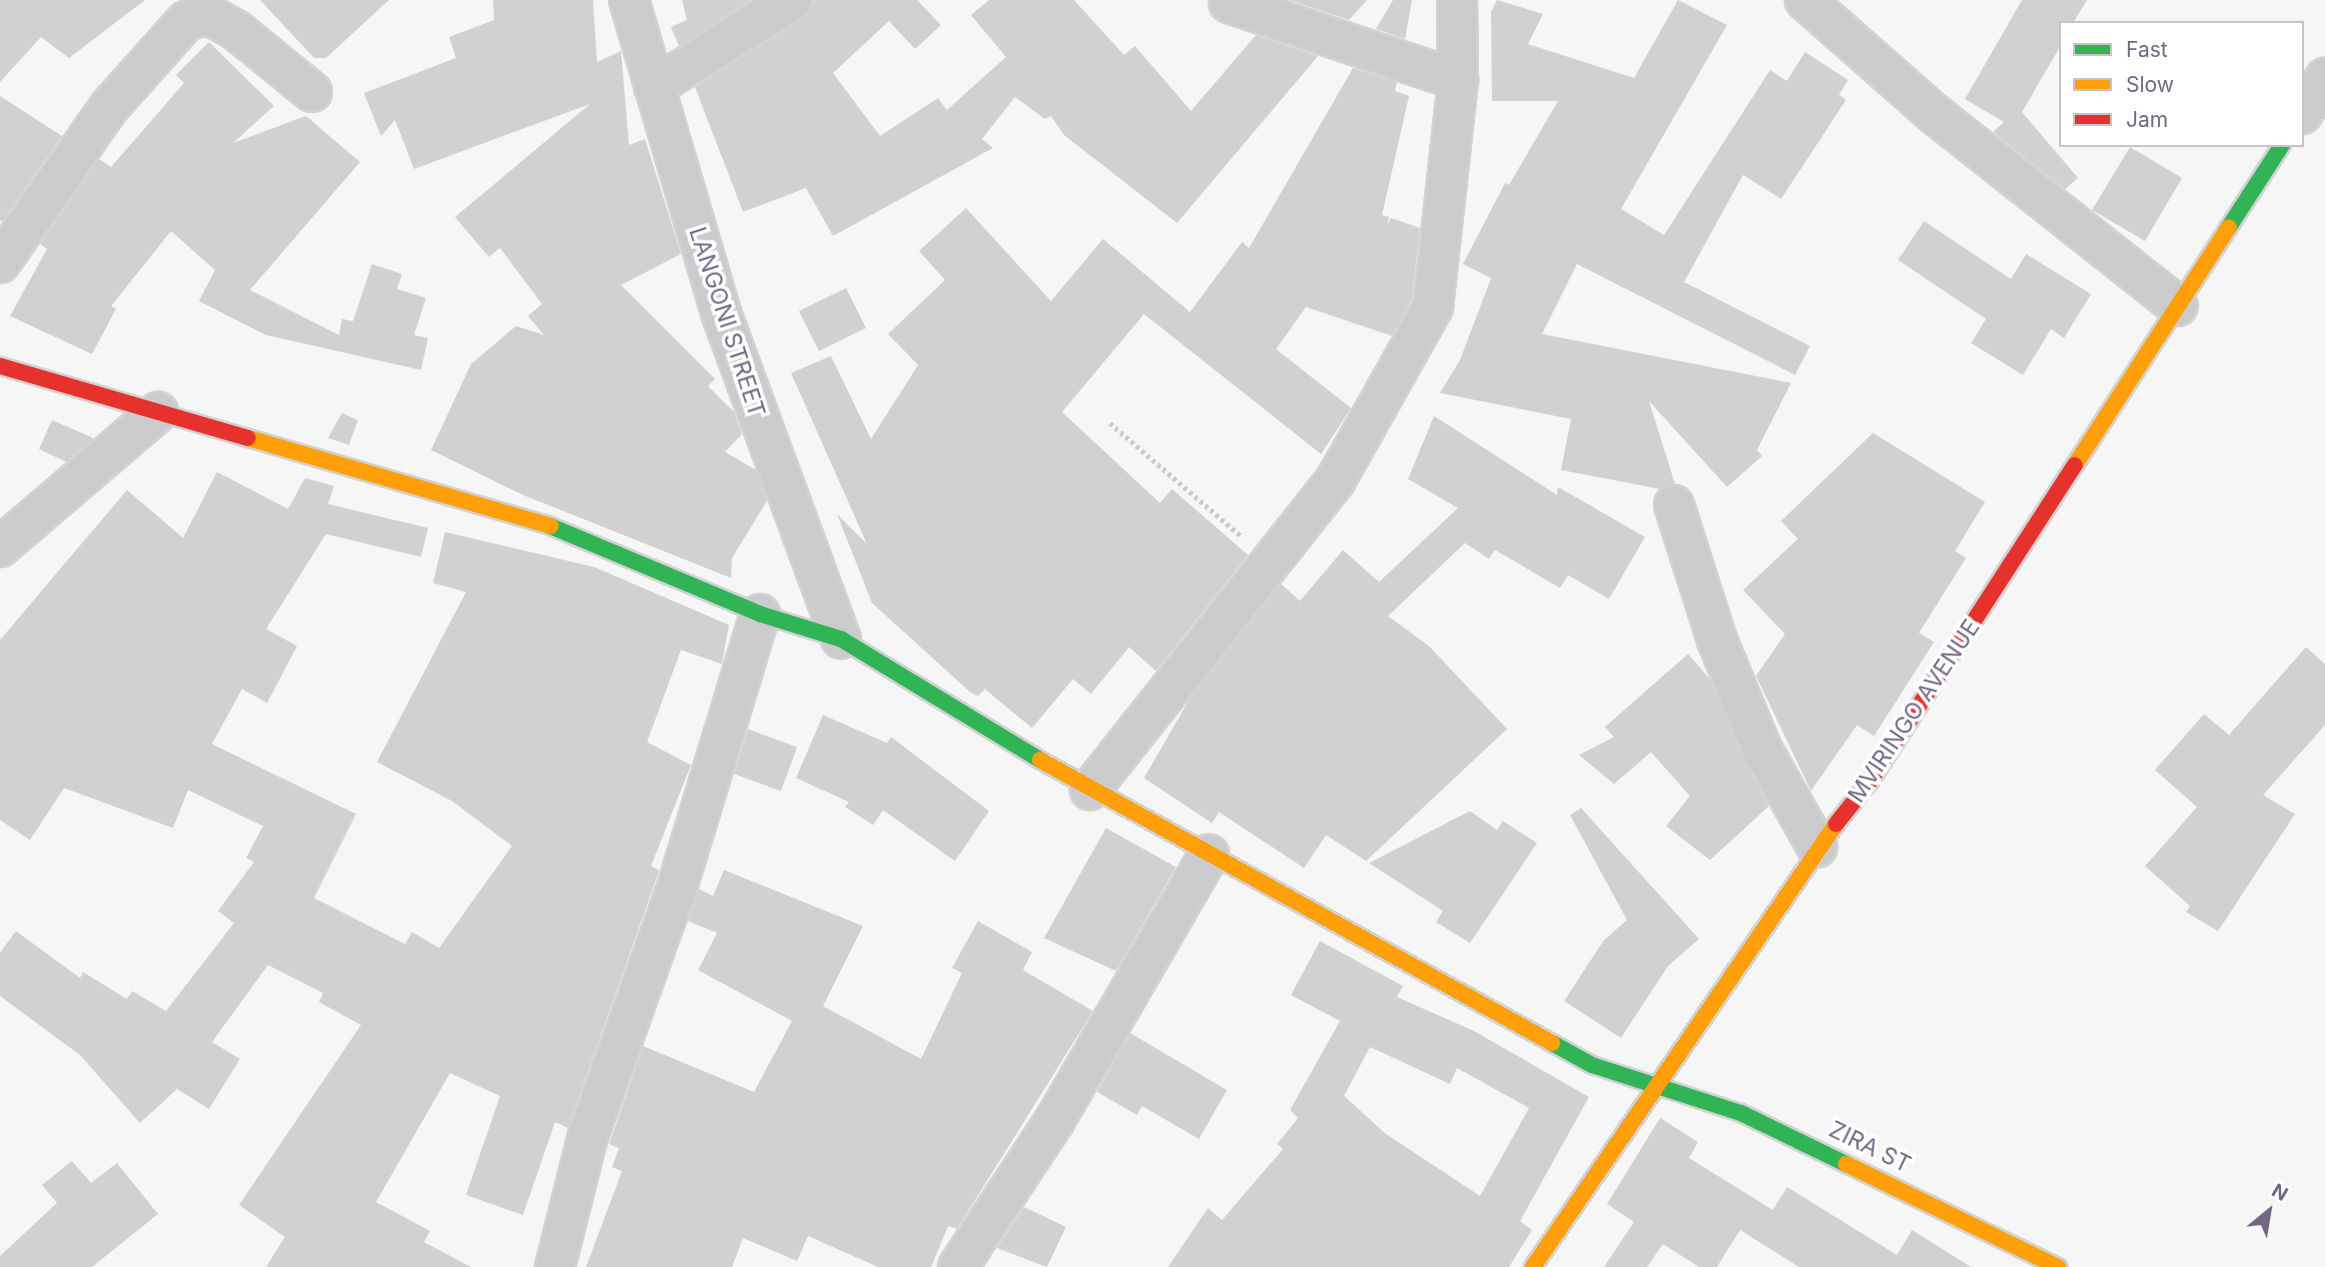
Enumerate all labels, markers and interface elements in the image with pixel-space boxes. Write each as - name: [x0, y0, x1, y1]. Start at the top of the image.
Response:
- legend: [2059, 21, 2304, 147]
- text: Fast: [2126, 37, 2168, 62]
- text: Slow: [2126, 72, 2174, 97]
- text: Jam: [2126, 107, 2168, 132]
- street label: LANGONI STREET: [683, 224, 771, 420]
- street label: MVIRINGO AVENUE: [1843, 614, 1985, 808]
- street label: ZIRA ST: [1825, 1115, 1915, 1179]
- north arrow: [2234, 1176, 2304, 1246]
- text: N: [2268, 1179, 2292, 1206]

